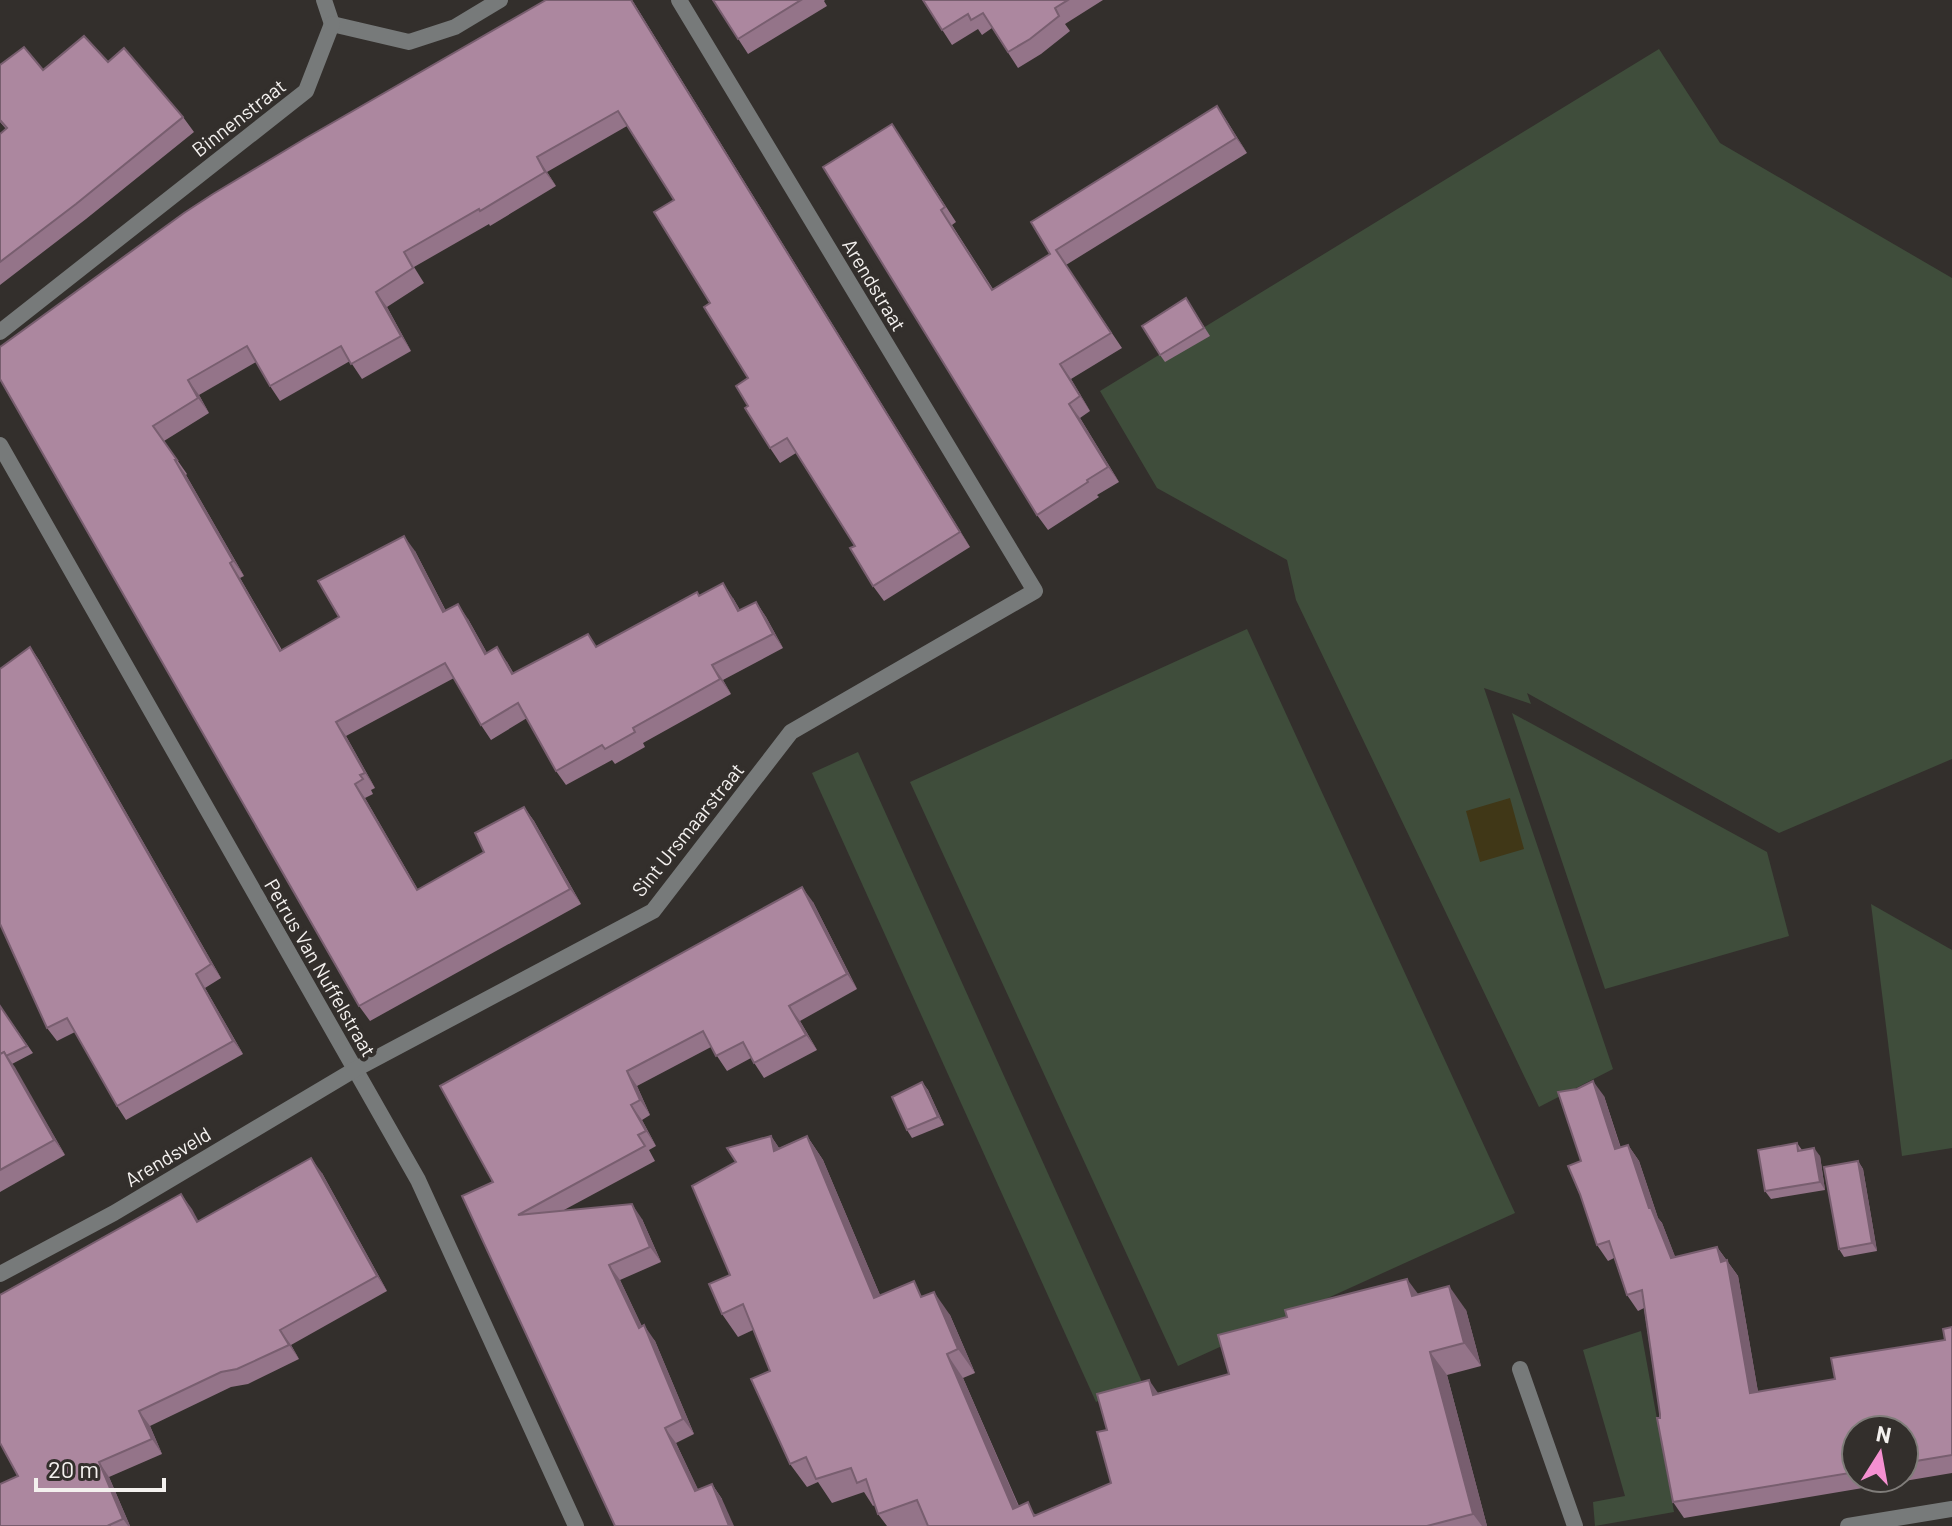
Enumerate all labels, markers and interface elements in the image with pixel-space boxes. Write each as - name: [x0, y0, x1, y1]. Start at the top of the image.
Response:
- street label: Binnenstraat: [187, 73, 290, 161]
- street label: Arendstraat: [838, 234, 912, 335]
- street label: Sint Ursmaarstraat: [626, 758, 748, 901]
- street label: Petrus Van Nuffelstraat: [260, 874, 382, 1061]
- street label: Arendsveld: [120, 1121, 215, 1191]
- north arrow: [1840, 1414, 1920, 1494]
- text: N: [1874, 1419, 1894, 1448]
- scale bar: [36, 1442, 164, 1492]
- text: 20 m: [48, 1454, 99, 1483]

